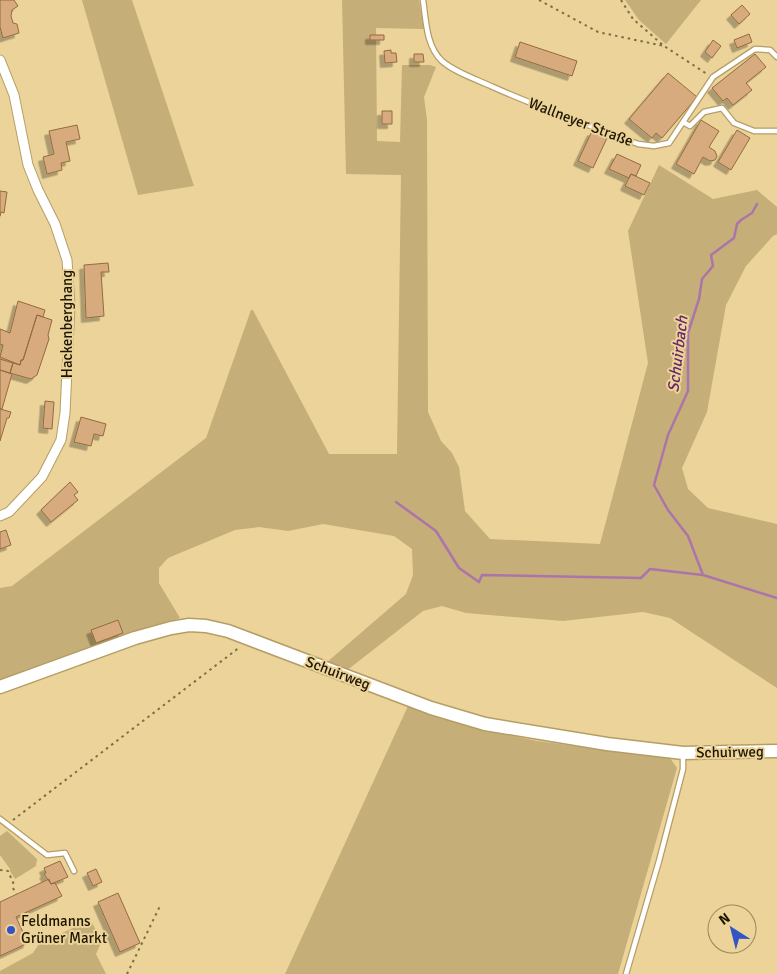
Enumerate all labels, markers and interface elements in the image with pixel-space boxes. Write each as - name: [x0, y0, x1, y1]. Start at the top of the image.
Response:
- street label: Wallneyer Straße: [526, 94, 636, 150]
- street label: Hackenberghang: [58, 270, 76, 378]
- water label: Schuirbach: [663, 314, 693, 393]
- street label: Schuirweg: [303, 652, 373, 694]
- street label: Schuirweg: [696, 742, 764, 762]
- north arrow: [707, 904, 757, 954]
- text: N: [716, 909, 734, 929]
- place label: Feldmanns Grüner Markt: [21, 912, 107, 947]
- marker: Feldmanns Grüner Markt: [5, 924, 17, 936]

